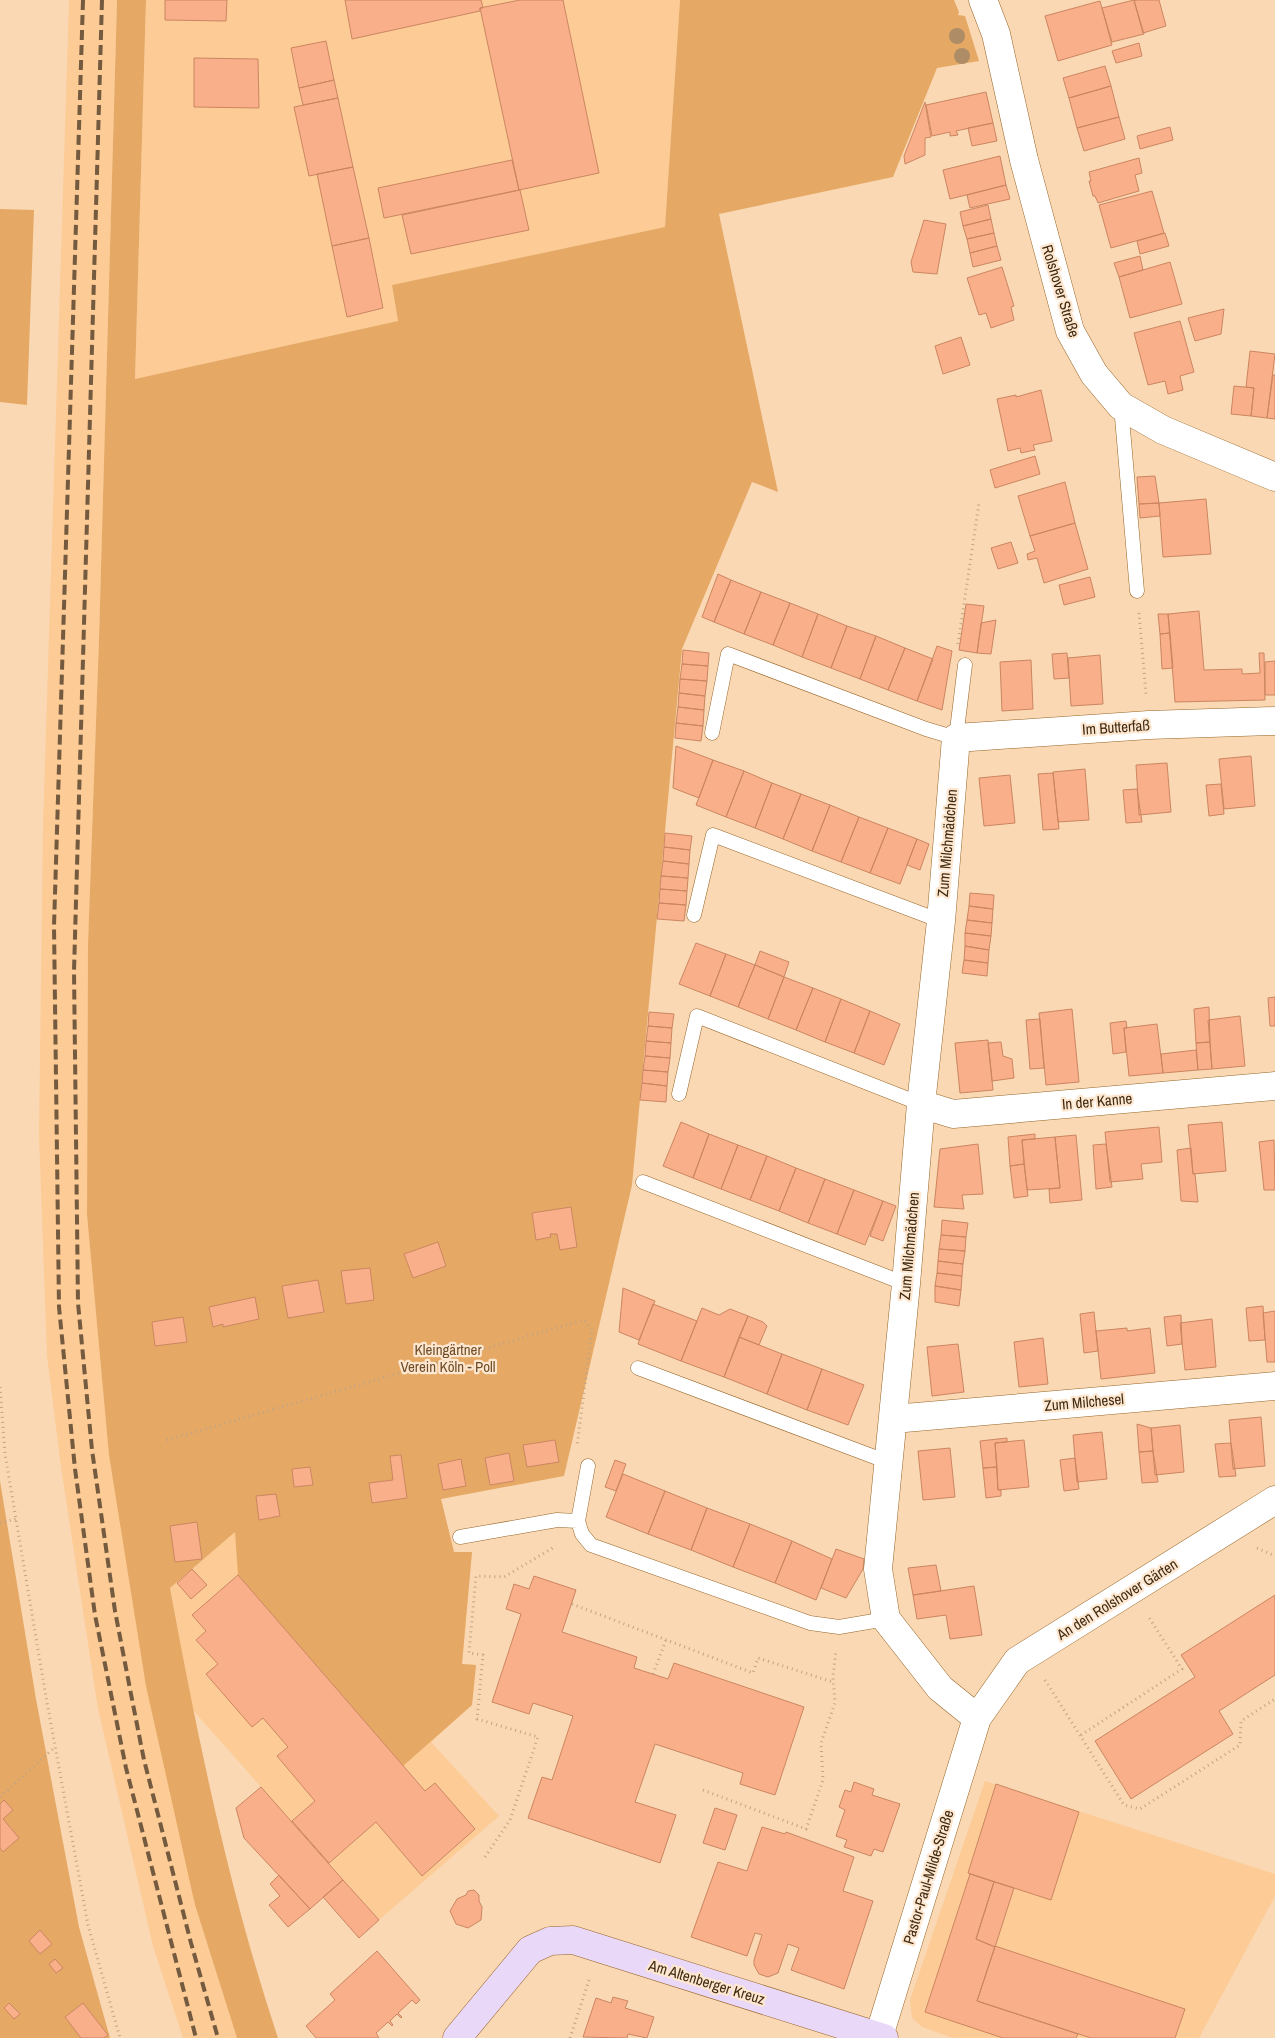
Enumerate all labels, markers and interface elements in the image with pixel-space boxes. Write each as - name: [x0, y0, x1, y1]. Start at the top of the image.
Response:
- street label: Rolshover Straße: [1037, 242, 1085, 340]
- street label: Im Butterfaß: [1082, 714, 1150, 740]
- street label: Zum Milchmädchen: [932, 788, 962, 898]
- street label: In der Kanne: [1061, 1087, 1133, 1115]
- street label: Zum Milchmädchen: [894, 1191, 924, 1301]
- park label: Kleingärtner Verein Köln - Poll: [400, 1339, 496, 1377]
- street label: Zum Milchesel: [1043, 1388, 1125, 1416]
- street label: An den Rolshover Gärten: [1052, 1553, 1181, 1645]
- street label: Pastor-Paul-Milde-Straße: [898, 1807, 958, 1947]
- street label: Am Altenberger Kreuz: [645, 1954, 768, 2010]

